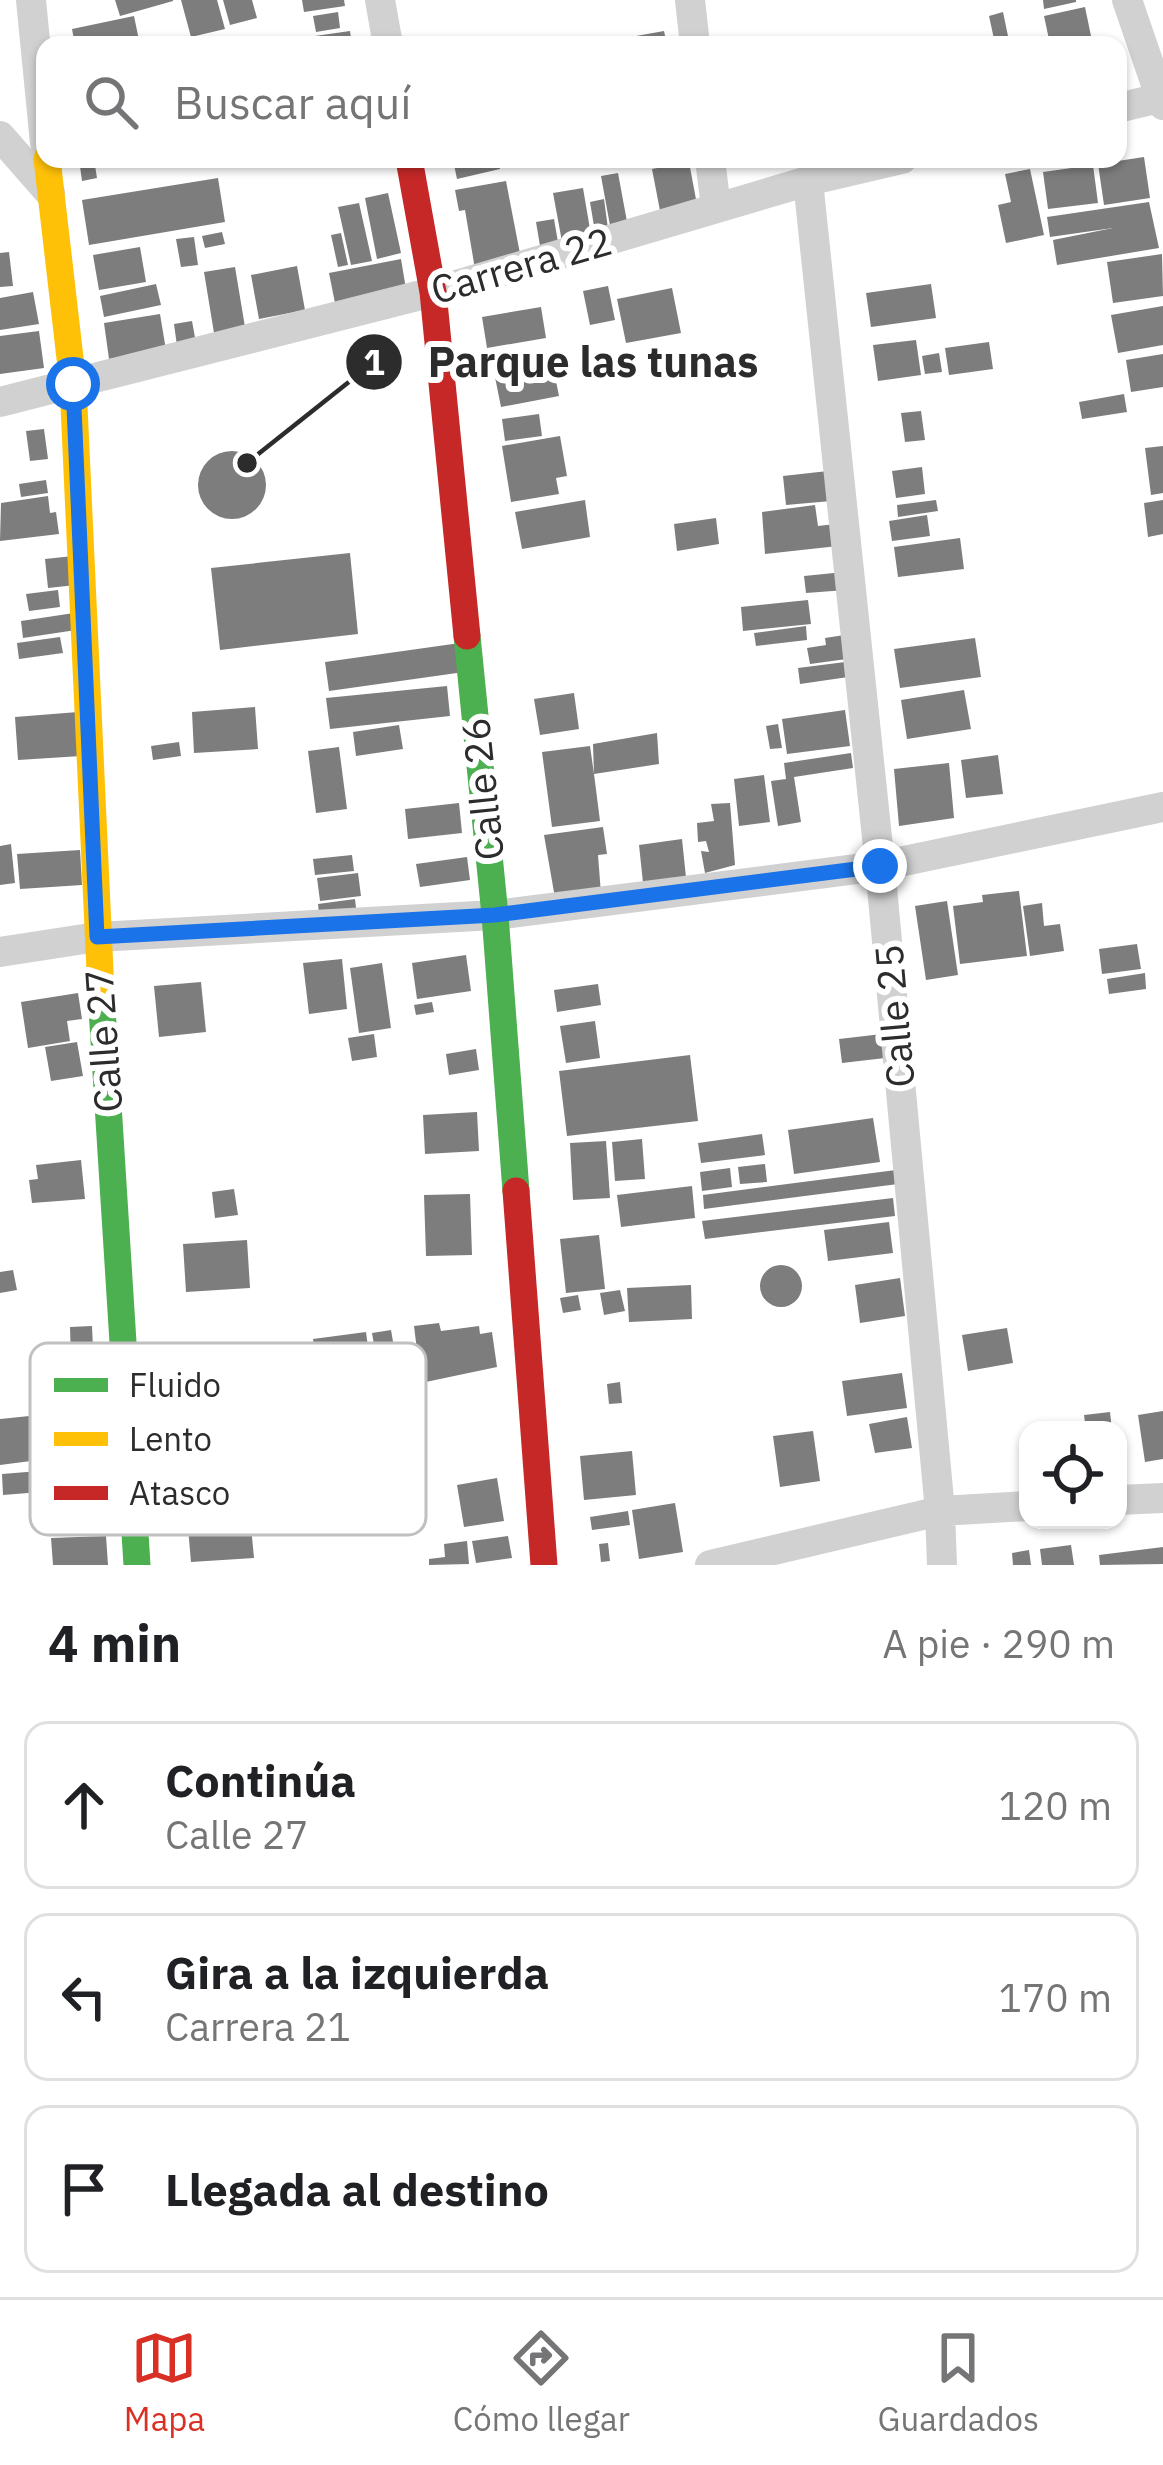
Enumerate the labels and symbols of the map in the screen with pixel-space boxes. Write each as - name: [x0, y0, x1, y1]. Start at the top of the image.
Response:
- street label: Carrera 22: [425, 215, 617, 315]
- callout: Parque las tunas: [344, 323, 782, 401]
- text: Parque las tunas: [428, 334, 758, 389]
- text: 1: [363, 338, 385, 385]
- route start: [46, 357, 100, 411]
- street label: Calle 26: [449, 715, 515, 863]
- route end: [853, 839, 907, 893]
- street label: Calle 25: [862, 942, 926, 1090]
- street label: Calle 27: [73, 968, 133, 1114]
- legend: [30, 1343, 426, 1535]
- text: Fluido: [129, 1363, 221, 1406]
- text: Lento: [129, 1417, 212, 1460]
- text: Atasco: [129, 1471, 230, 1514]

